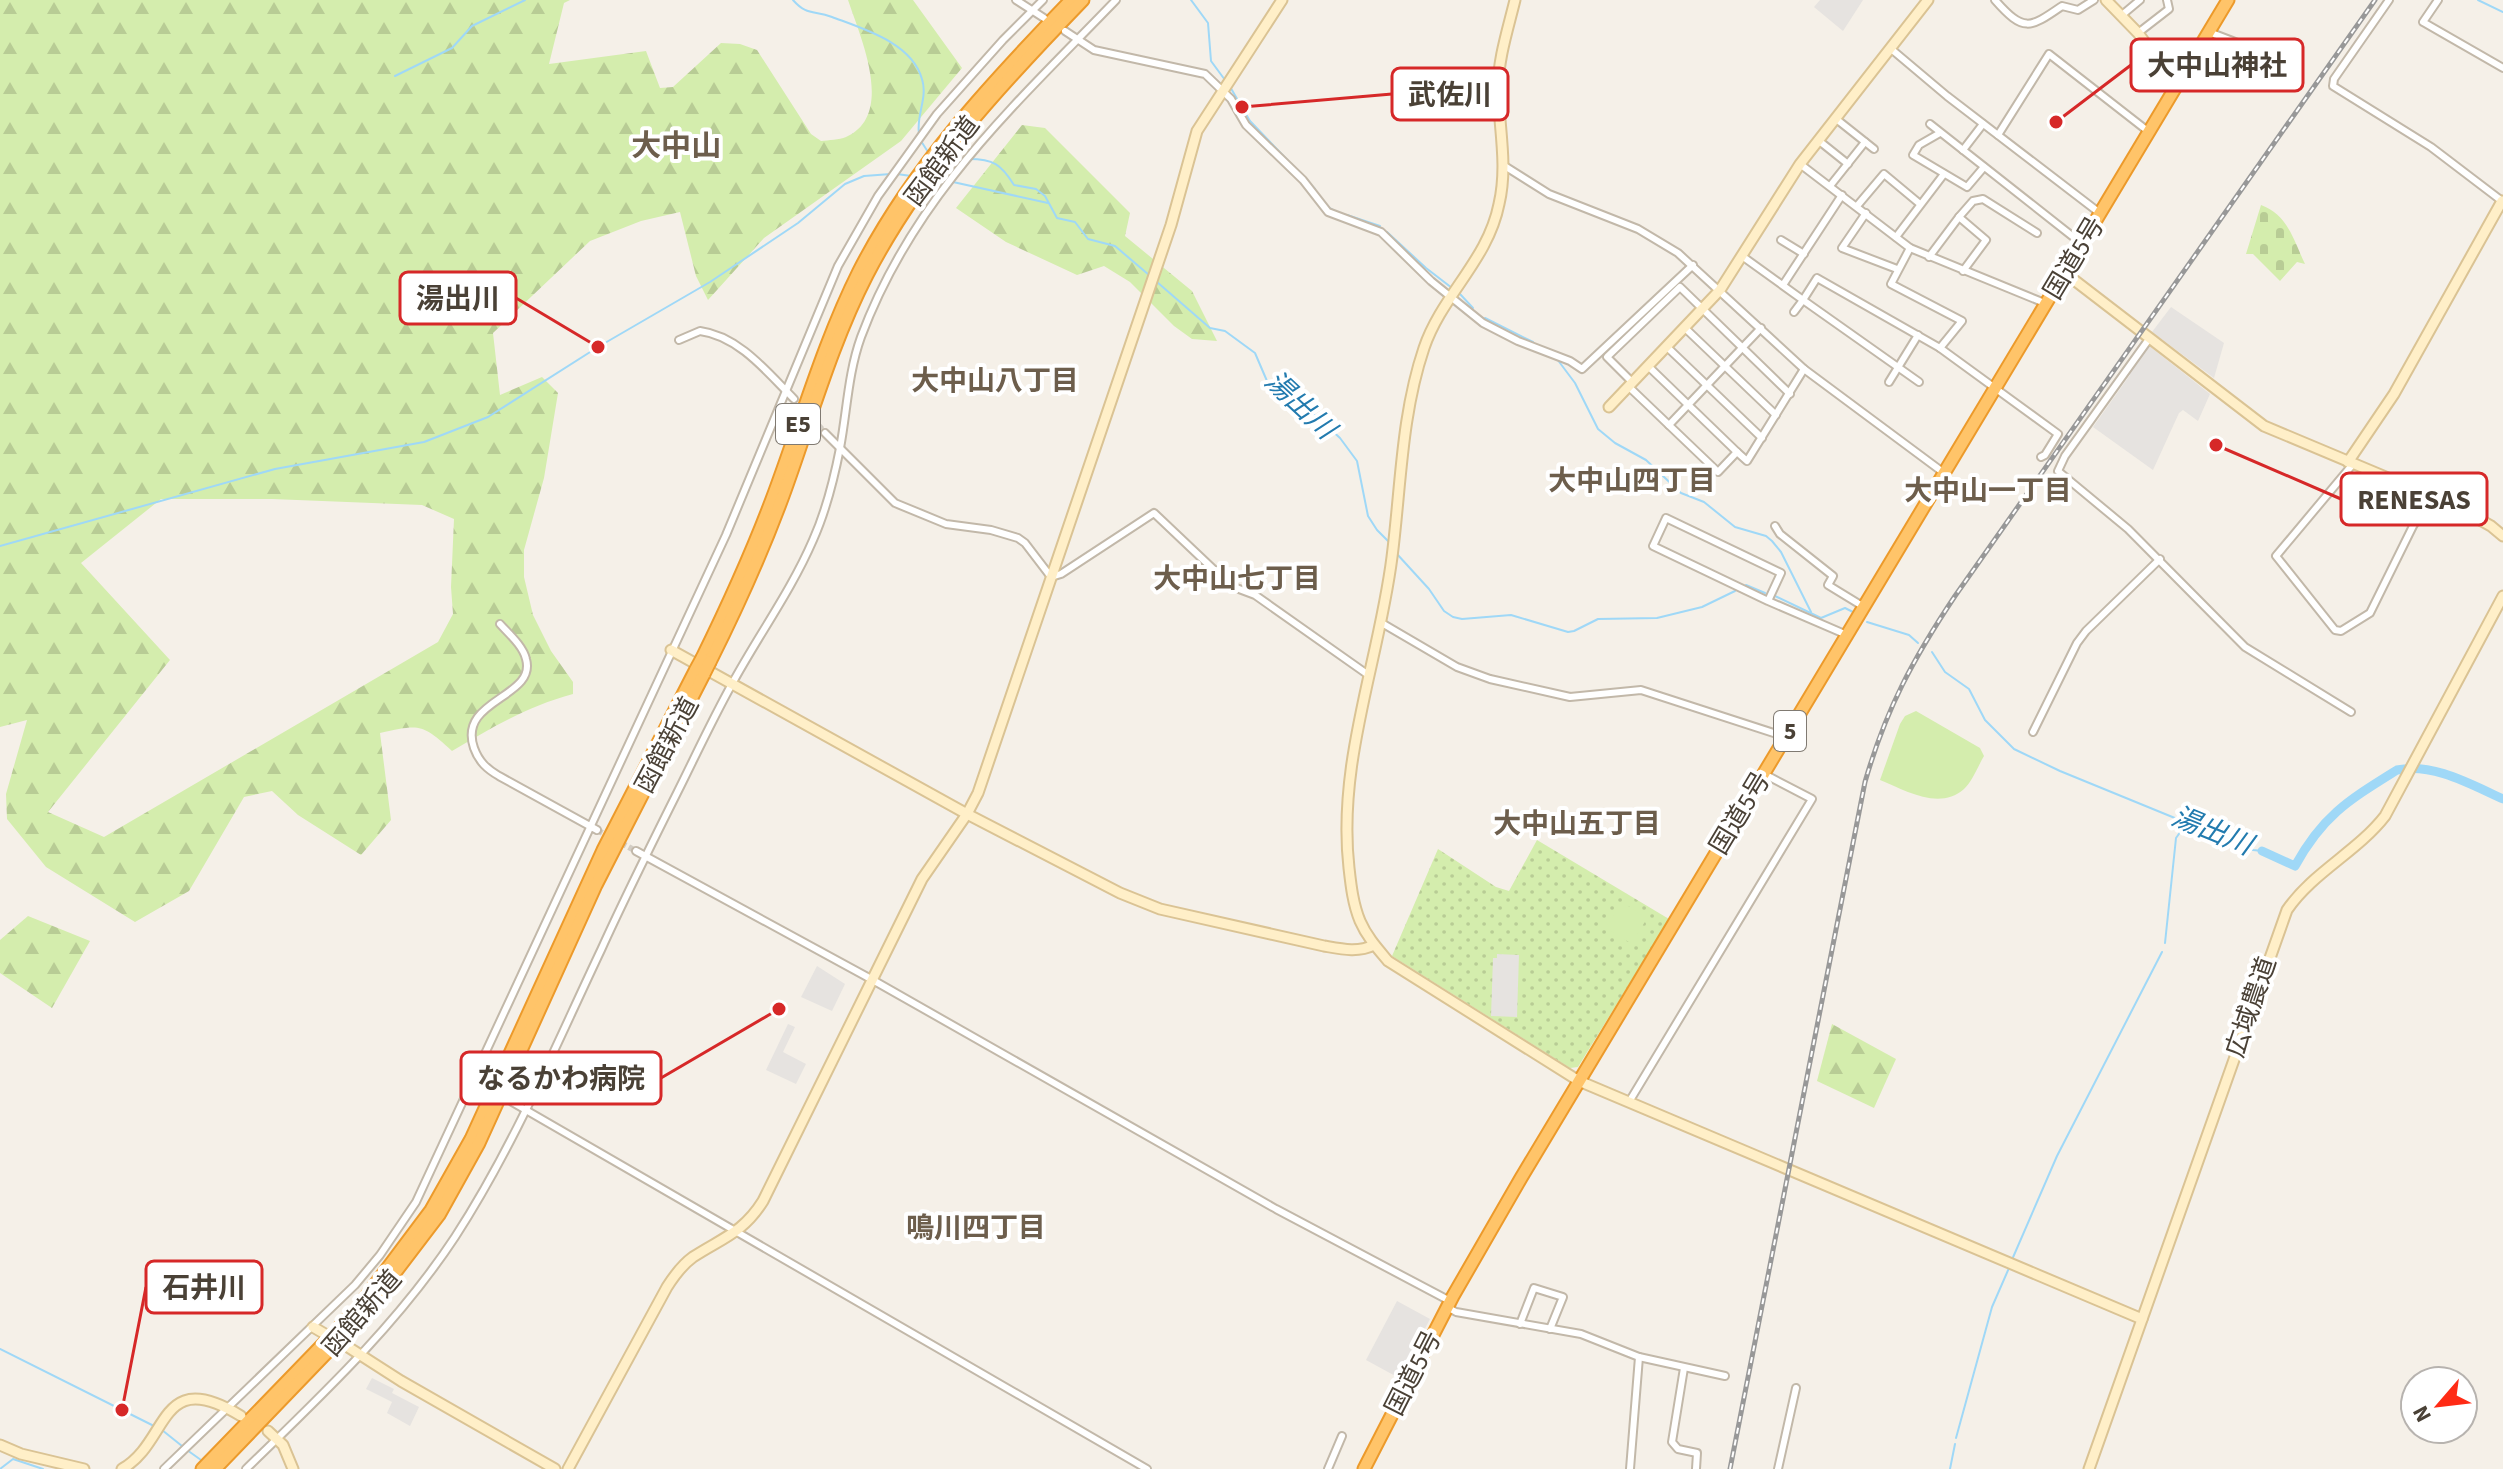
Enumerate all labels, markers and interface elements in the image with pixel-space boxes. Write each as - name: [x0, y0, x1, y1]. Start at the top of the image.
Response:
- callout: 大中山神社: [2131, 39, 2303, 91]
- text: 大中山神社: [2147, 46, 2287, 86]
- callout: 武佐川: [1392, 68, 1508, 120]
- text: 武佐川: [1408, 75, 1492, 115]
- street label: 函館新道: [896, 108, 988, 214]
- district label: 大中山: [631, 125, 721, 168]
- street label: 国道5号: [2035, 209, 2113, 307]
- callout: 湯出川: [400, 272, 516, 324]
- text: 湯出川: [416, 279, 500, 319]
- district label: 大中山八丁目: [911, 361, 1079, 401]
- water label: 湯出川: [1256, 362, 1347, 450]
- road number: E5: [776, 404, 820, 444]
- district label: 大中山四丁目: [1548, 461, 1716, 501]
- district label: 大中山一丁目: [1904, 471, 2072, 511]
- callout: RENESAS: [2341, 473, 2487, 525]
- text: RENESAS: [2357, 480, 2471, 520]
- district label: 大中山七丁目: [1153, 559, 1321, 599]
- street label: 函館新道: [626, 690, 708, 800]
- road number: 5: [1774, 711, 1806, 751]
- street label: 国道5号: [1701, 764, 1779, 862]
- water label: 湯出川: [2166, 797, 2261, 866]
- district label: 大中山五丁目: [1493, 804, 1661, 844]
- street label: 広域農道: [2217, 952, 2285, 1062]
- callout: なるかわ病院: [461, 1052, 661, 1104]
- text: なるかわ病院: [477, 1059, 645, 1099]
- district label: 鳴川四丁目: [906, 1208, 1046, 1248]
- callout: 石井川: [146, 1261, 262, 1313]
- street label: 函館新道: [314, 1262, 410, 1364]
- text: 石井川: [162, 1268, 246, 1308]
- street label: 国道5号: [1376, 1324, 1450, 1422]
- north arrow: [2399, 1365, 2479, 1445]
- text: N: [2405, 1400, 2440, 1428]

